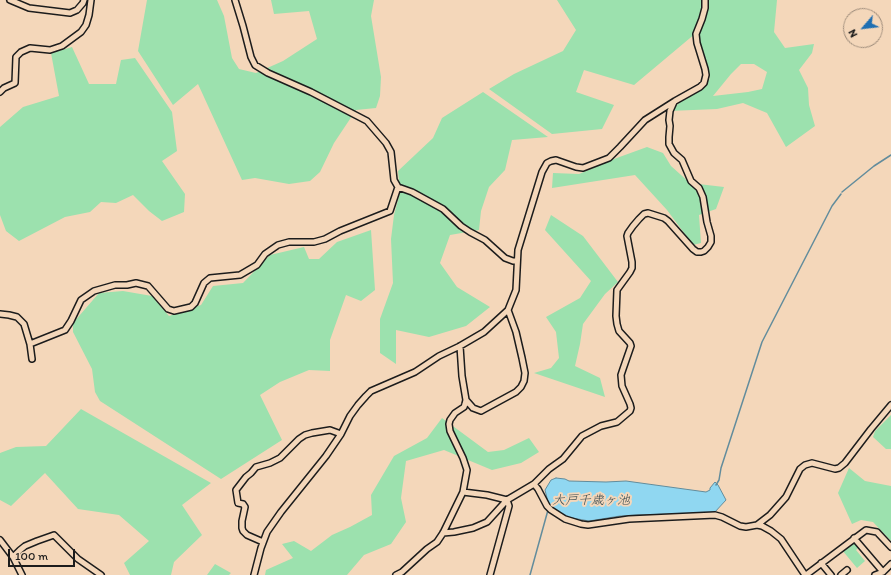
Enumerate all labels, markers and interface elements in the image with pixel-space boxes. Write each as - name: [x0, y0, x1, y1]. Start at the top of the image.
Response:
- north arrow: [843, 8, 883, 48]
- text: N: [845, 27, 860, 40]
- water label: 大戸千歳ヶ池: [552, 493, 630, 509]
- scale bar: [10, 541, 77, 567]
- text: 100 m: [15, 549, 48, 563]

